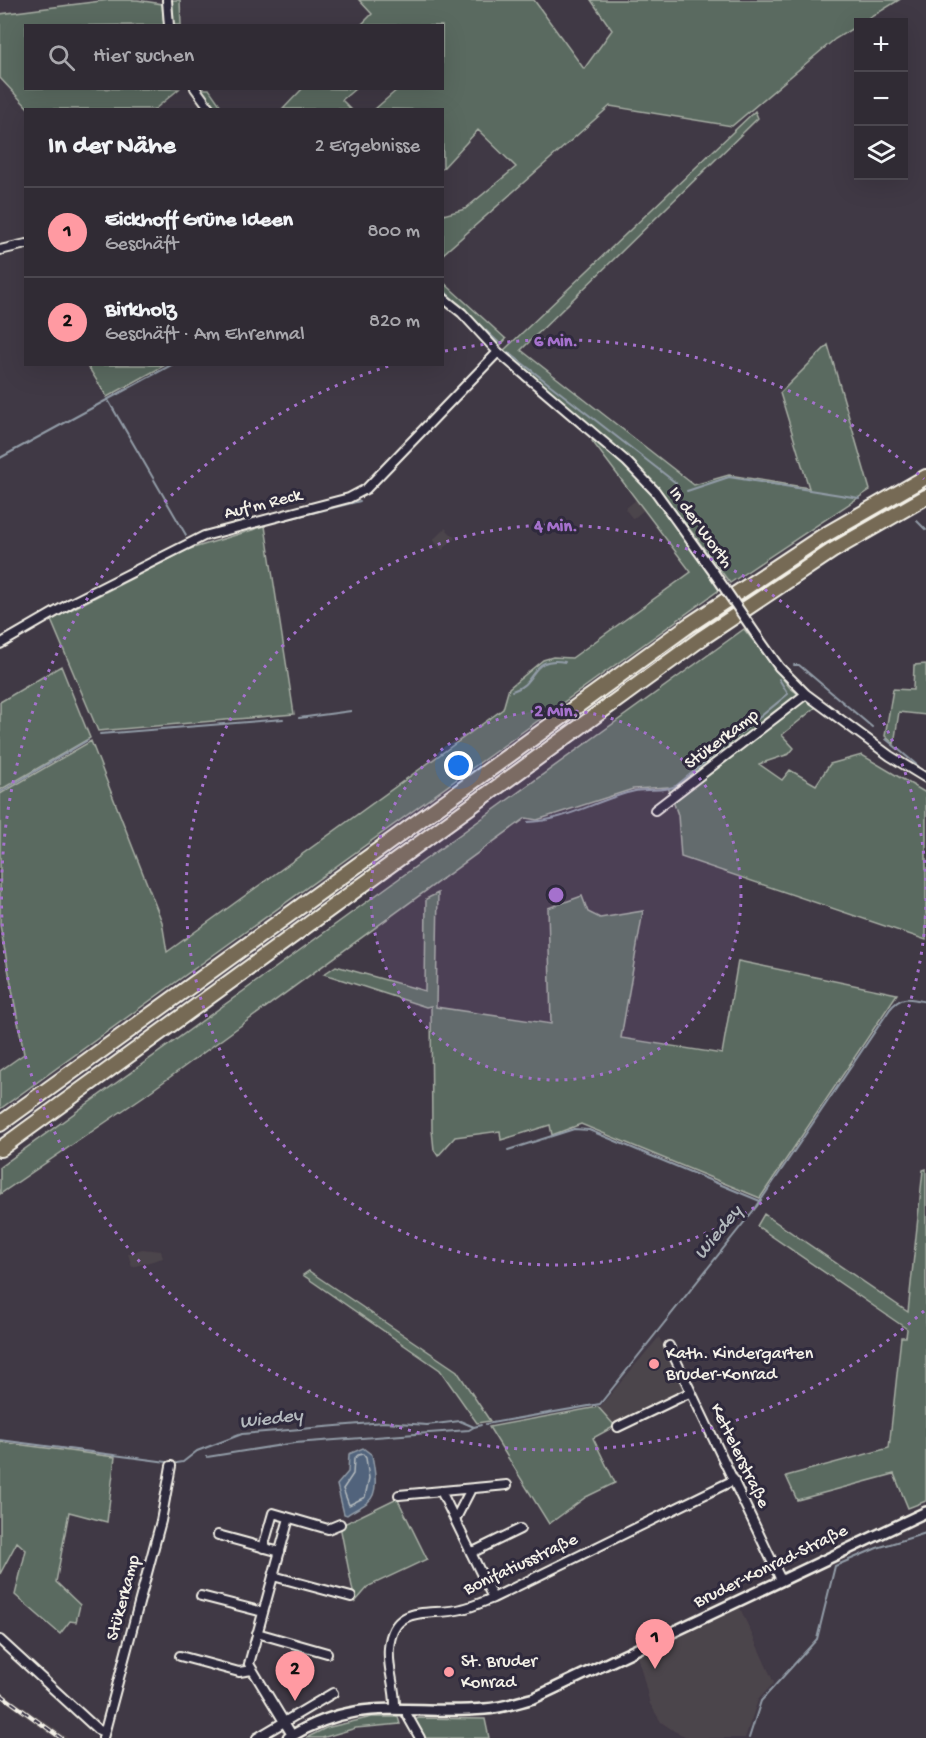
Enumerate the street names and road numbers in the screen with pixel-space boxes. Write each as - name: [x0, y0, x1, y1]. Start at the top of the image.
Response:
- street label: In der Worth: [663, 483, 737, 573]
- street label: Auf'm Reck: [222, 485, 306, 525]
- street label: Stükerkamp: [681, 705, 763, 775]
- street label: Kettelerstraße: [705, 1400, 774, 1512]
- street label: Bruder-Konrad-Straße: [690, 1520, 852, 1614]
- street label: Bonifatiusstraße: [460, 1529, 582, 1601]
- street label: Stükerkamp: [103, 1553, 145, 1643]

